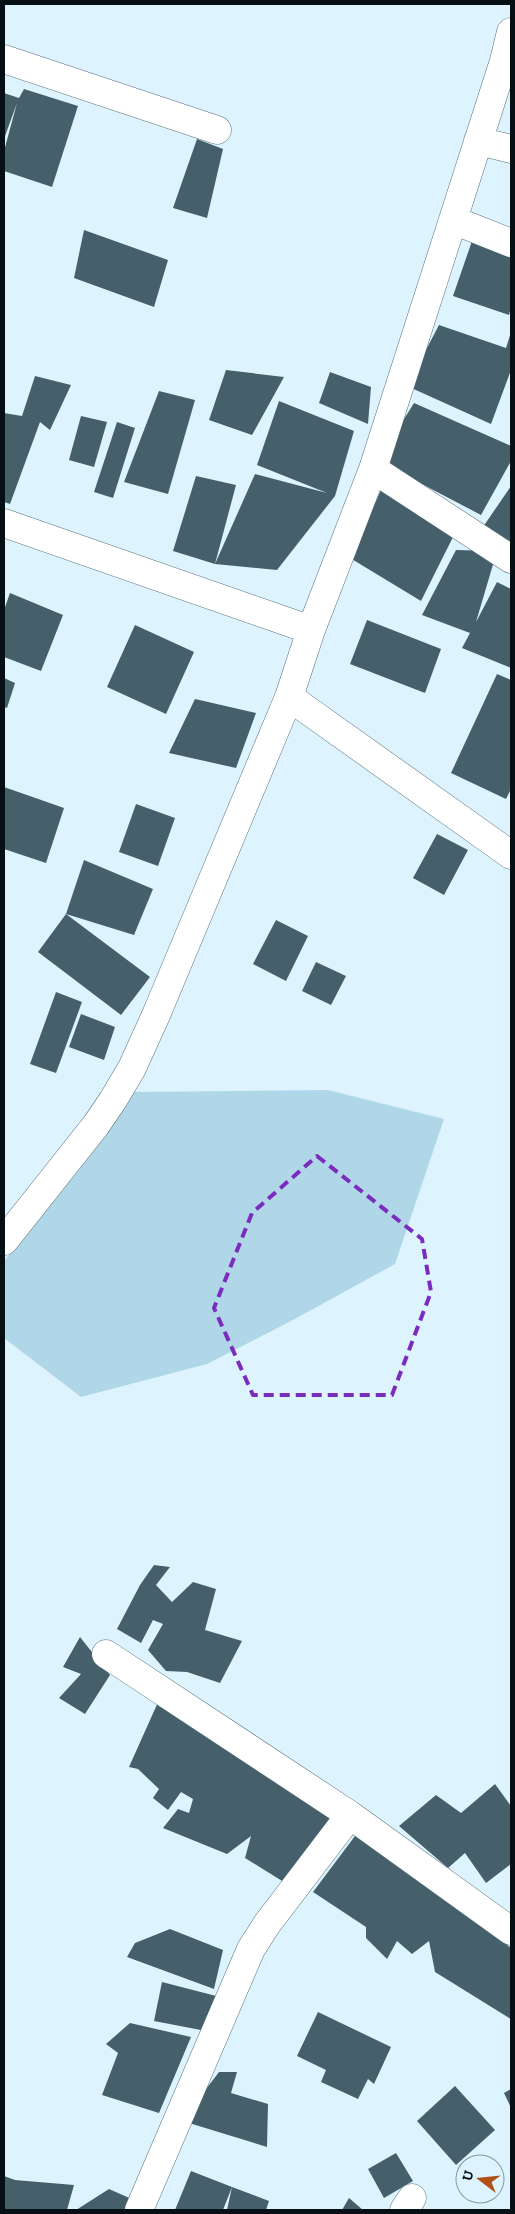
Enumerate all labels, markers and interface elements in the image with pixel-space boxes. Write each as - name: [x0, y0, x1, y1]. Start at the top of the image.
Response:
- north arrow: [455, 2154, 505, 2204]
- text: U: [458, 2168, 478, 2183]

